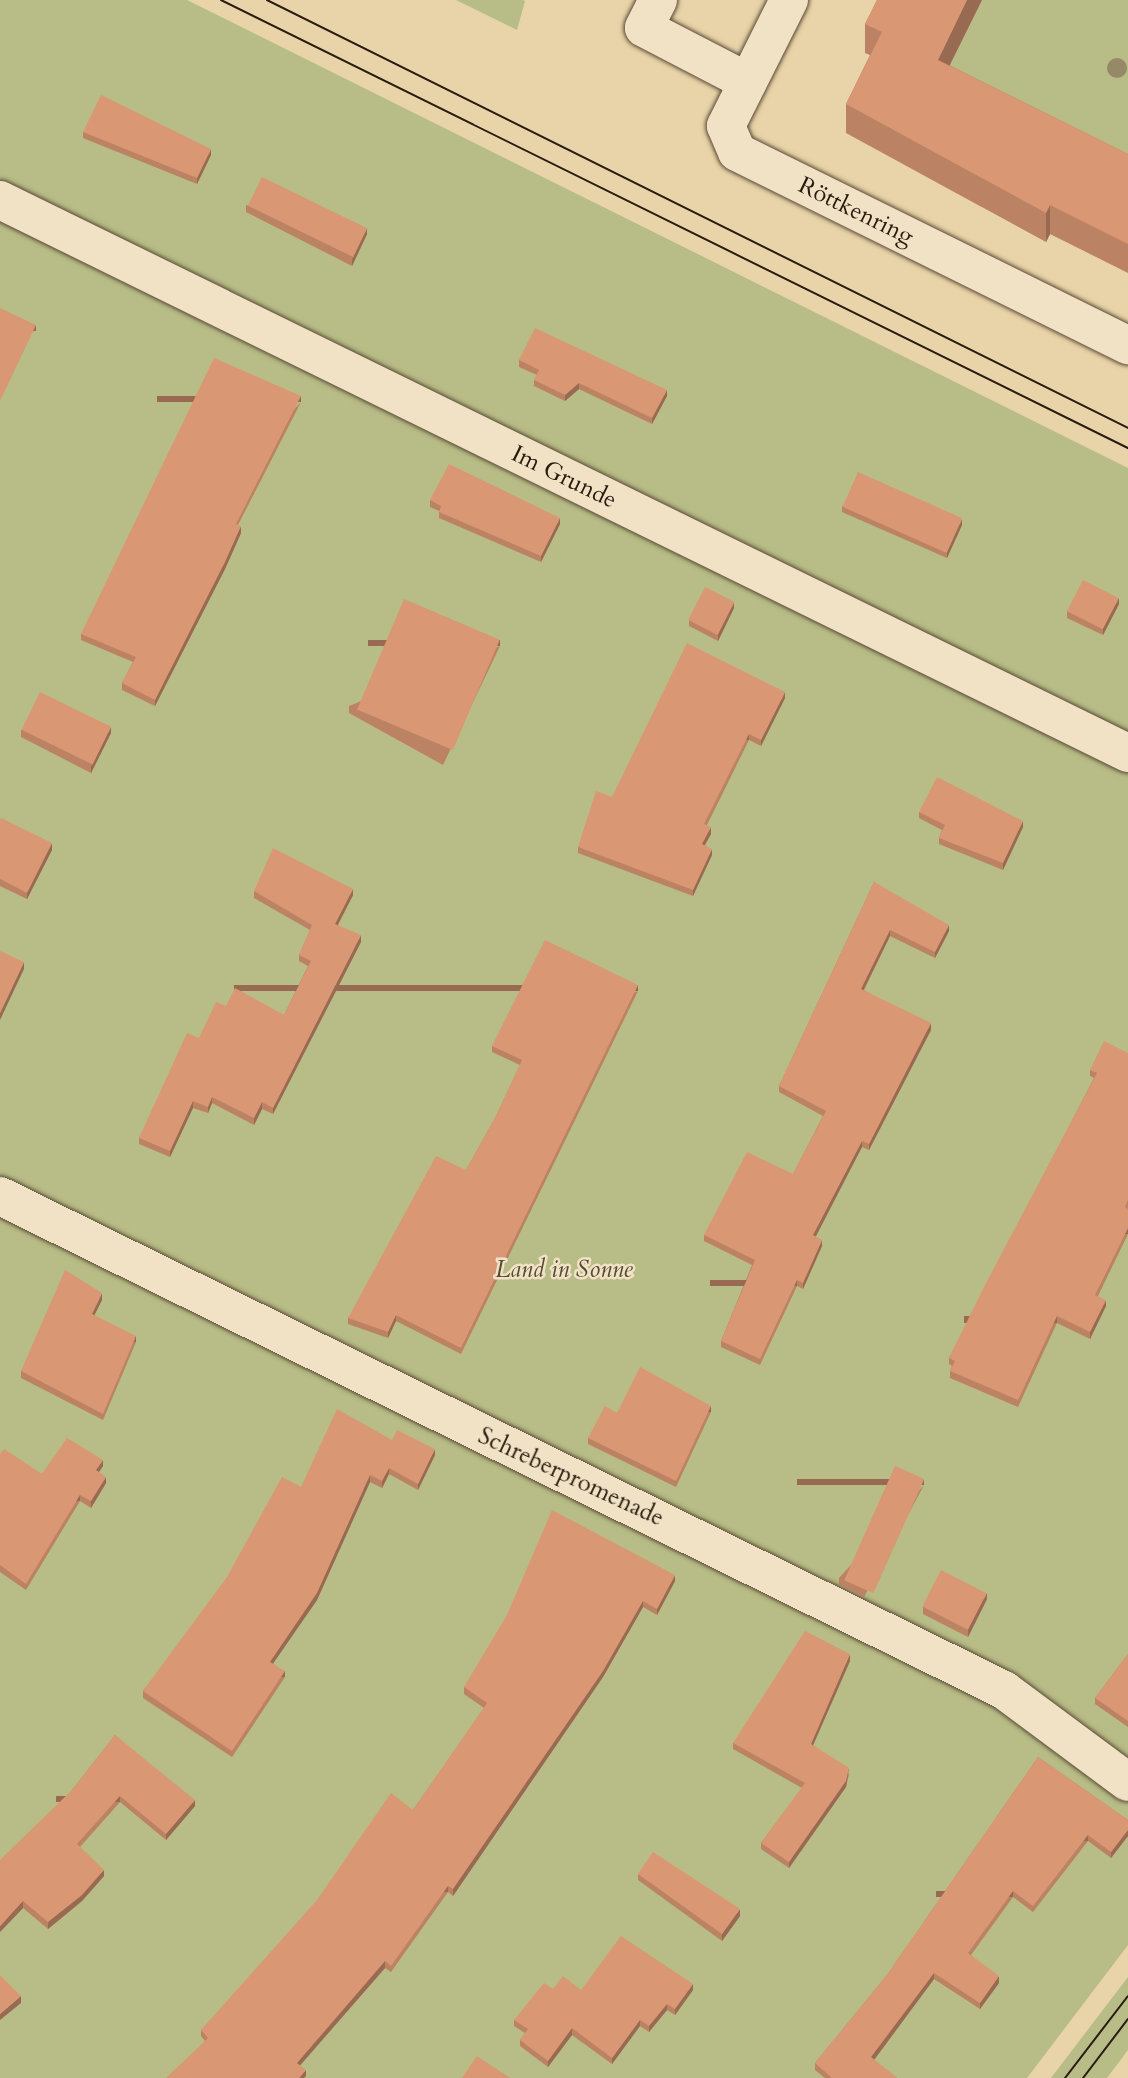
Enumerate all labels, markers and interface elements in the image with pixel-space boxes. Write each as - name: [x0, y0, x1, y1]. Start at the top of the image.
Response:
- street label: Röttkenring: [794, 171, 918, 251]
- street label: Im Grunde: [507, 439, 621, 515]
- park label: Land in Sonne: [495, 1256, 633, 1284]
- street label: Schreberpromenade: [474, 1421, 668, 1533]

